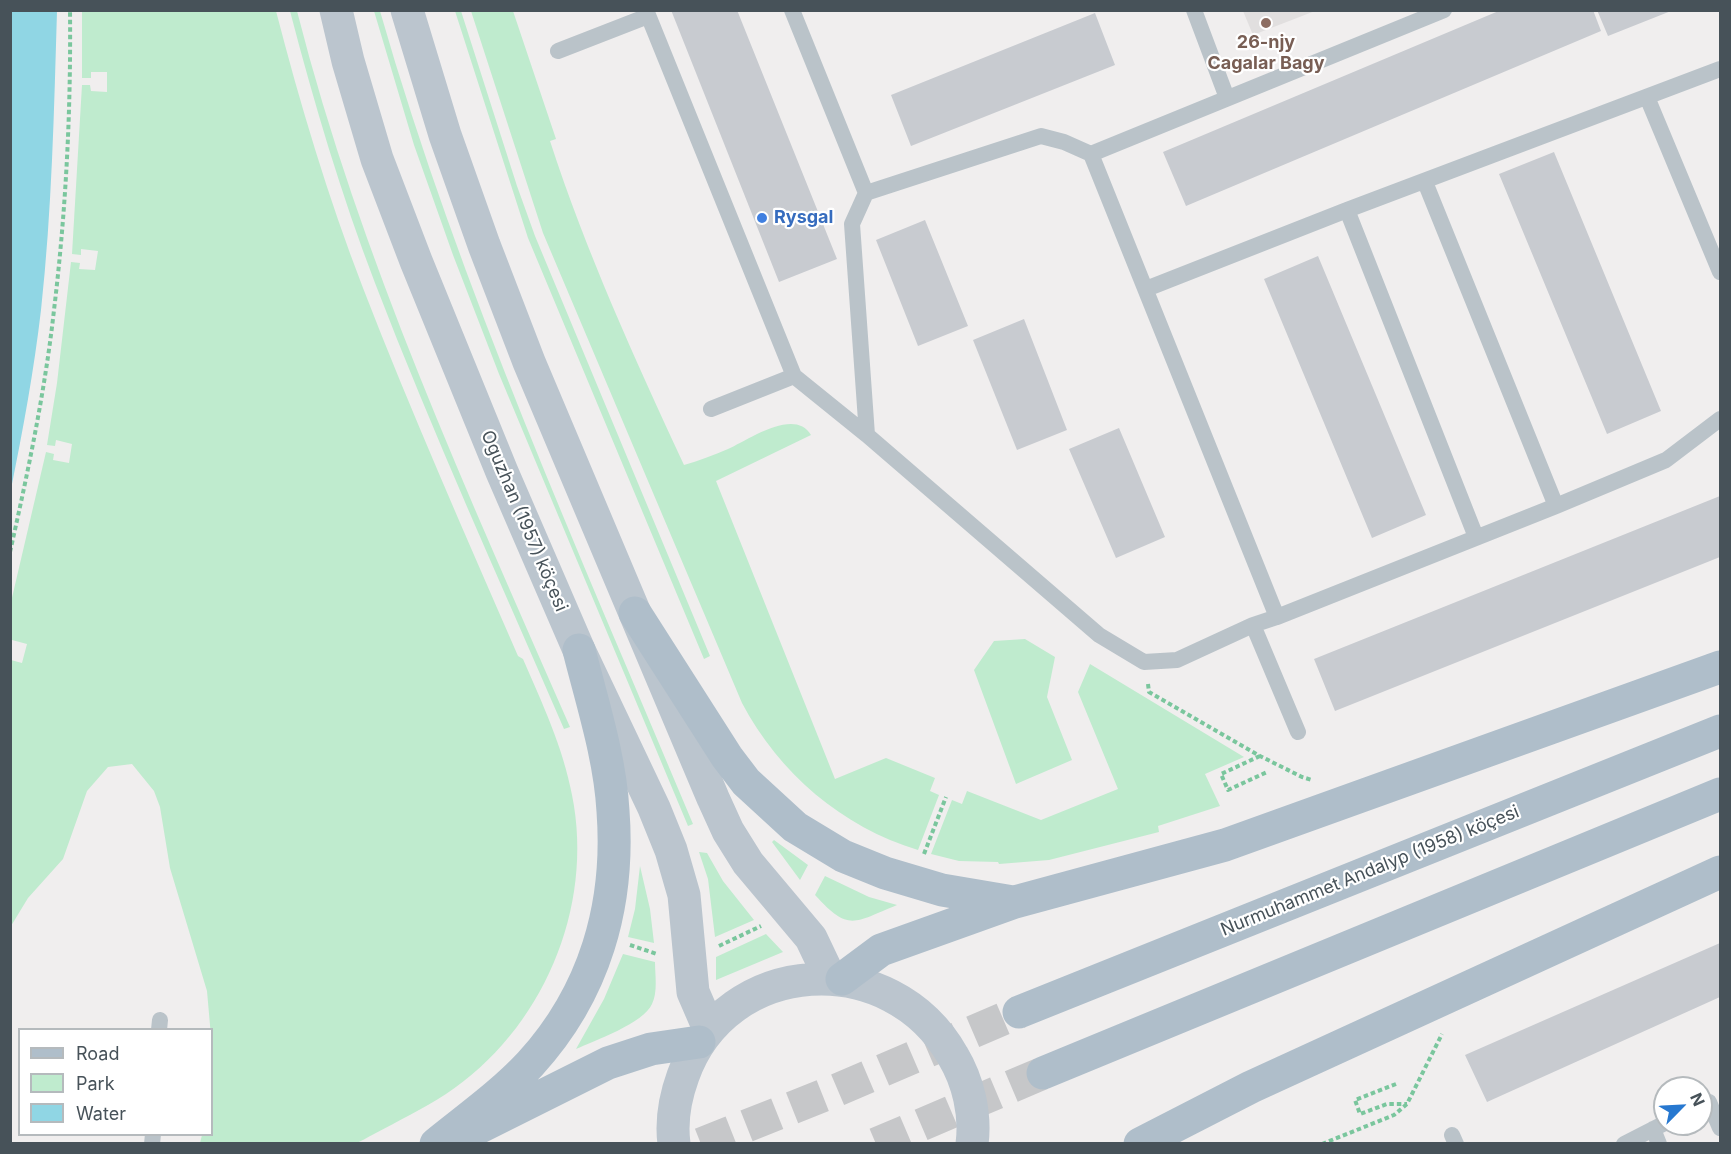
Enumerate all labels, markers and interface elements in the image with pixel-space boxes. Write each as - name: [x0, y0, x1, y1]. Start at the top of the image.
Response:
- marker: 26-njy Cagalar Bagy: [1259, 16, 1273, 30]
- place label: 26-njy Cagalar Bagy: [1207, 32, 1325, 74]
- place label: Rysgal: [774, 207, 833, 229]
- marker: Rysgal: [755, 211, 769, 225]
- street label: Oguzhan (1957) köçesi: [476, 427, 572, 615]
- street label: Nurmuhammet Andalyp (1958) köçesi: [1218, 801, 1522, 941]
- legend: [18, 1028, 213, 1136]
- text: Road: [76, 1043, 119, 1064]
- text: Park: [76, 1073, 115, 1094]
- north arrow: [1653, 1076, 1713, 1136]
- text: N: [1686, 1090, 1709, 1109]
- text: Water: [76, 1103, 126, 1124]

